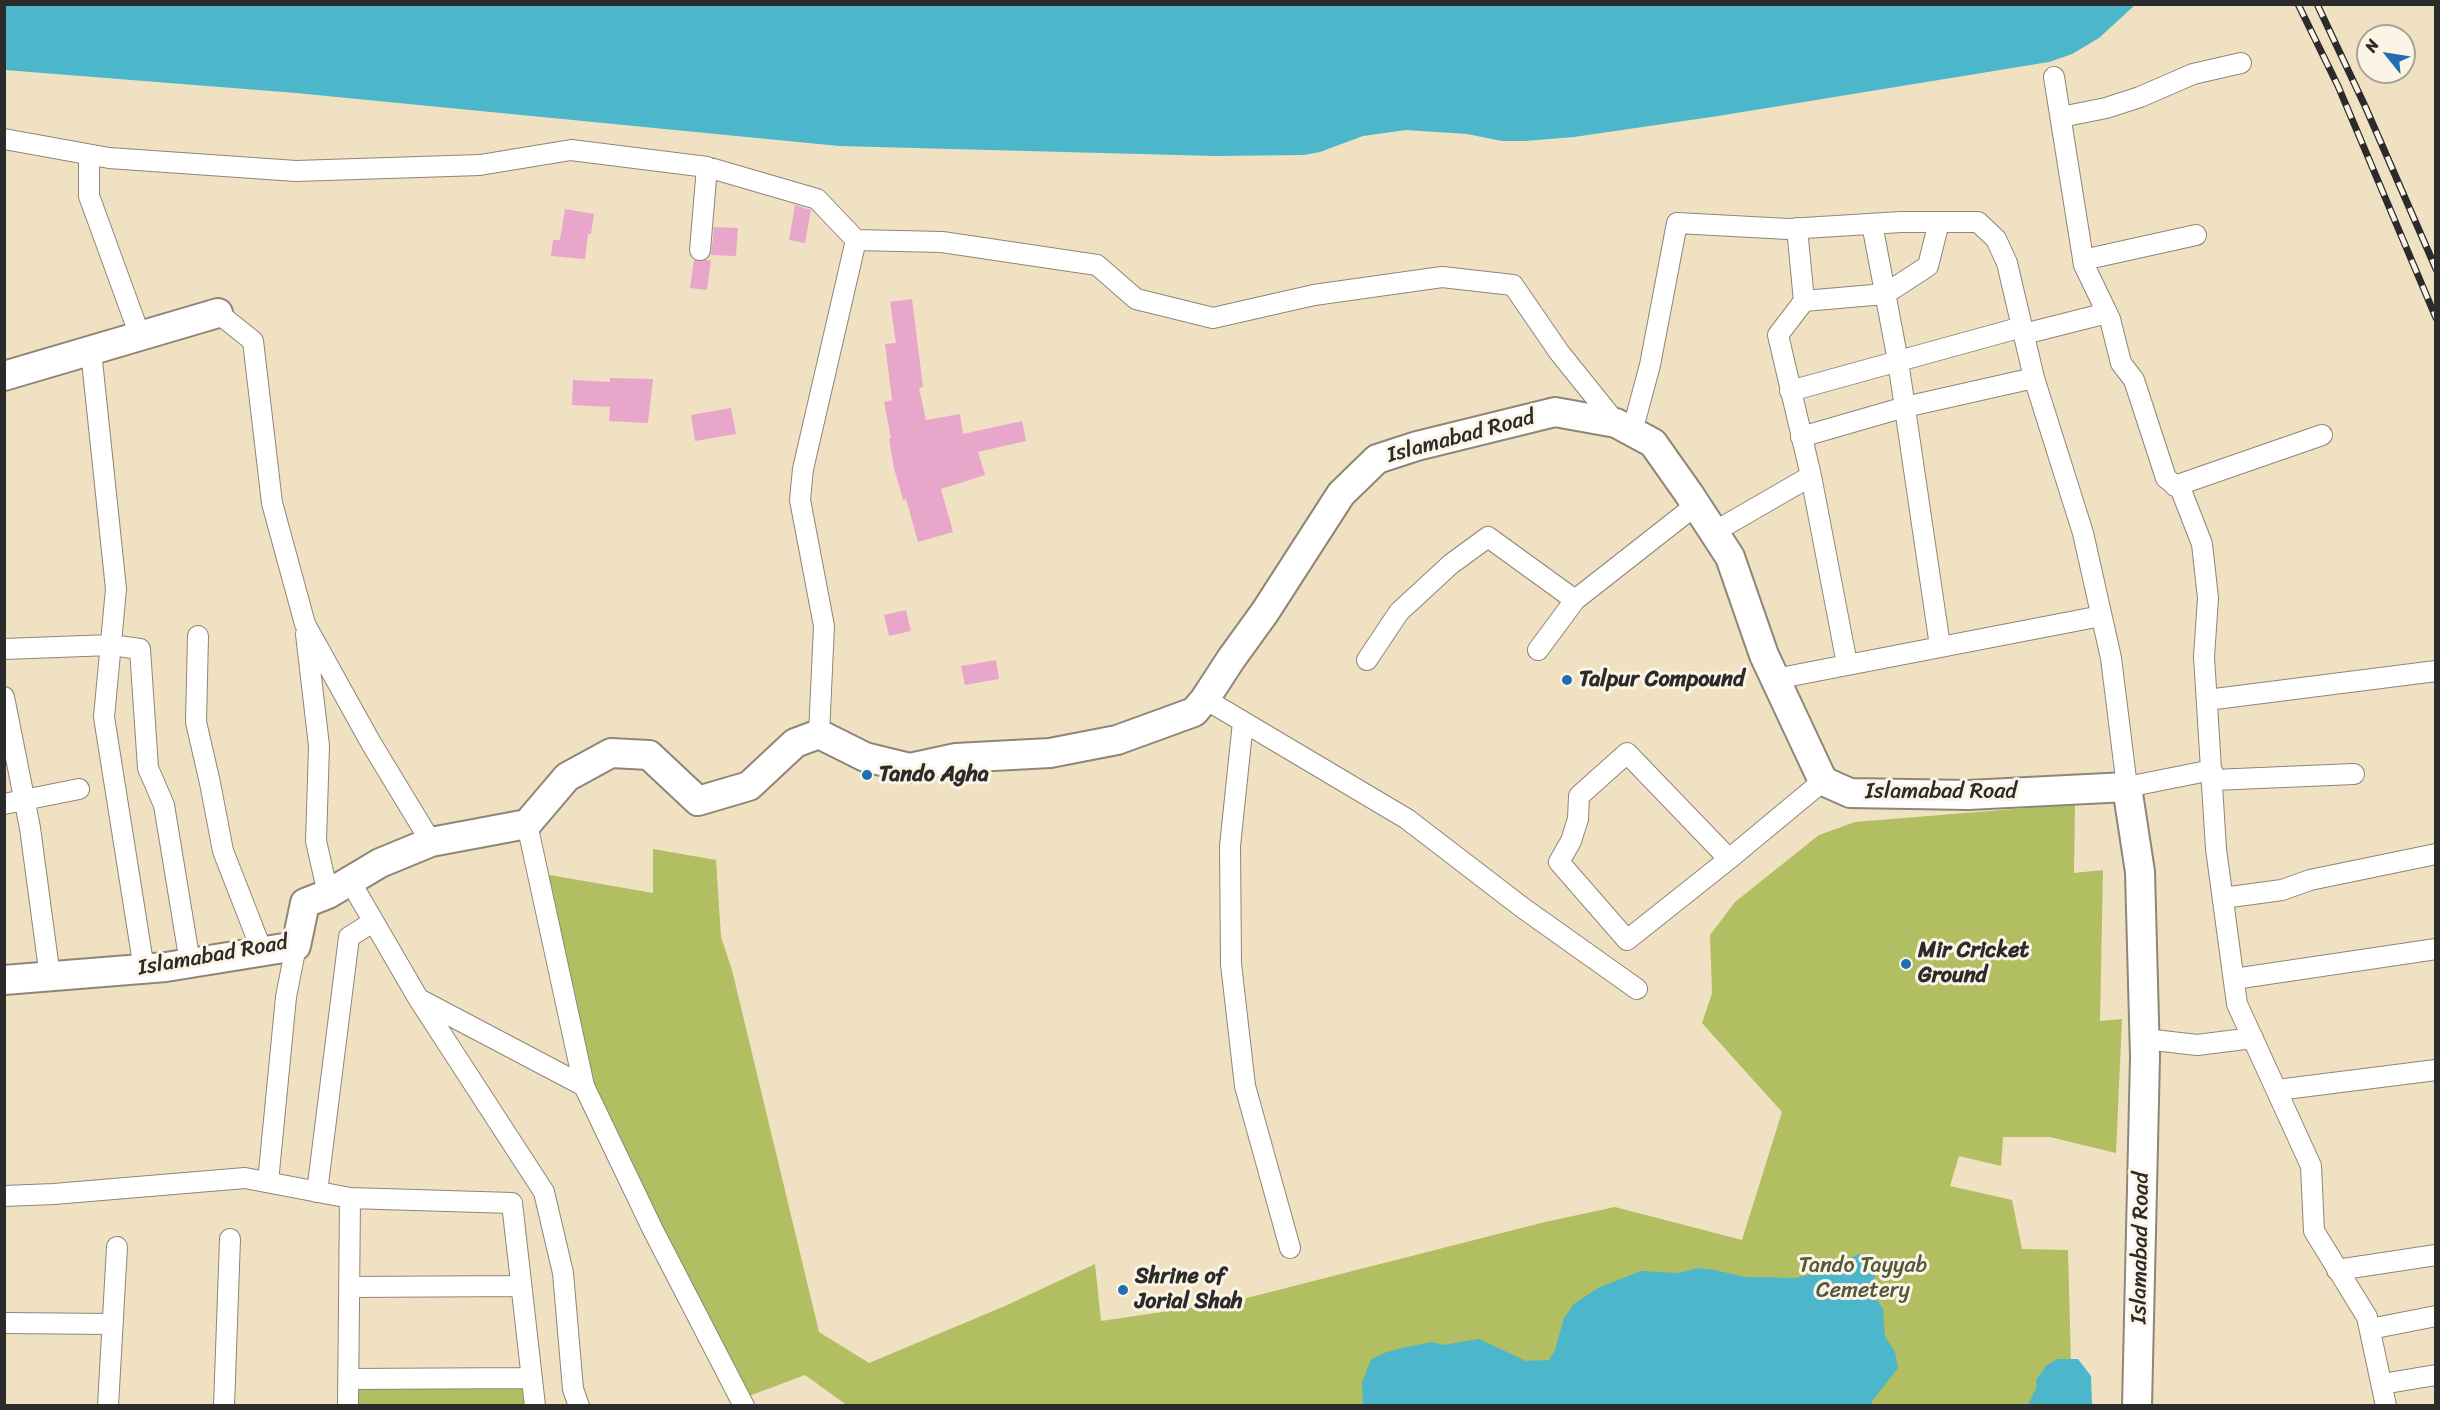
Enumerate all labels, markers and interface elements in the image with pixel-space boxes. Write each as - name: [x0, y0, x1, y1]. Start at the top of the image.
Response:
- north arrow: [2356, 24, 2416, 84]
- text: N: [2356, 34, 2387, 58]
- street label: Islamabad Road: [1384, 405, 1538, 469]
- place label: Talpur Compound: [1579, 667, 1745, 693]
- marker: Talpur Compound: [1560, 673, 1574, 687]
- place label: Tando Agha: [879, 762, 989, 788]
- marker: Tando Agha: [860, 768, 874, 782]
- street label: Islamabad Road: [1865, 779, 2017, 805]
- street label: Islamabad Road: [136, 930, 290, 982]
- place label: Mir Cricket Ground: [1918, 938, 2029, 990]
- marker: Mir Cricket Ground: [1899, 957, 1913, 971]
- street label: Islamabad Road: [2126, 1172, 2156, 1324]
- park label: Tando Tayyab Cemetery: [1799, 1253, 1927, 1304]
- place label: Shrine of Jorial Shah: [1135, 1264, 1243, 1316]
- marker: Shrine of Jorial Shah: [1116, 1283, 1130, 1297]

